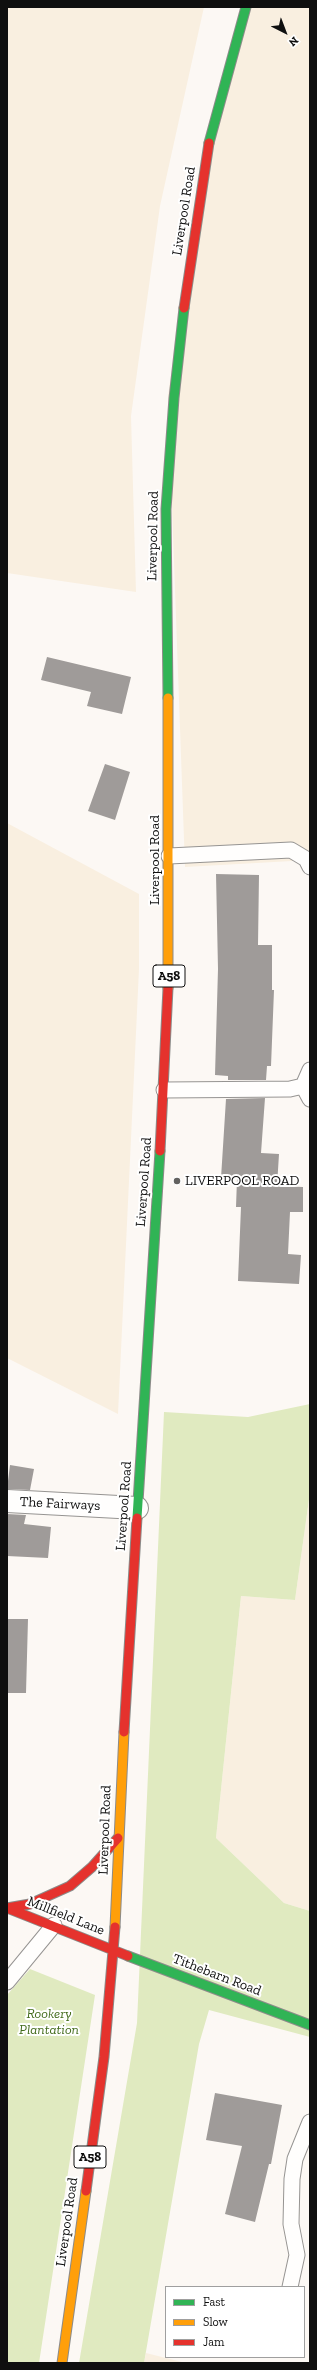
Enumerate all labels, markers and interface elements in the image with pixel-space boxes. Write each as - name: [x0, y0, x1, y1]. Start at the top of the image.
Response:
- north arrow: [265, 12, 305, 52]
- text: N: [286, 34, 301, 49]
- street label: Liverpool Road: [169, 165, 199, 257]
- street label: Liverpool Road: [144, 491, 162, 581]
- street label: Liverpool Road: [147, 815, 163, 905]
- road number: A58: [153, 965, 185, 987]
- street label: Liverpool Road: [132, 1137, 156, 1227]
- place label: LIVERPOOL ROAD: [185, 1173, 299, 1189]
- marker: LIVERPOOL ROAD: [172, 1176, 182, 1186]
- street label: Liverpool Road: [112, 1461, 136, 1551]
- street label: The Fairways: [19, 1493, 101, 1515]
- street label: Liverpool Road: [95, 1785, 115, 1875]
- street label: Millfield Lane: [25, 1893, 107, 1939]
- street label: Tithebarn Road: [170, 1950, 264, 2000]
- park label: Rookery Plantation: [19, 2006, 79, 2038]
- road number: A58: [74, 2146, 106, 2168]
- street label: Liverpool Road: [52, 2176, 82, 2268]
- legend: [165, 2286, 305, 2358]
- text: Fast: [203, 2295, 225, 2309]
- text: Slow: [203, 2315, 228, 2329]
- text: Jam: [203, 2335, 224, 2349]

